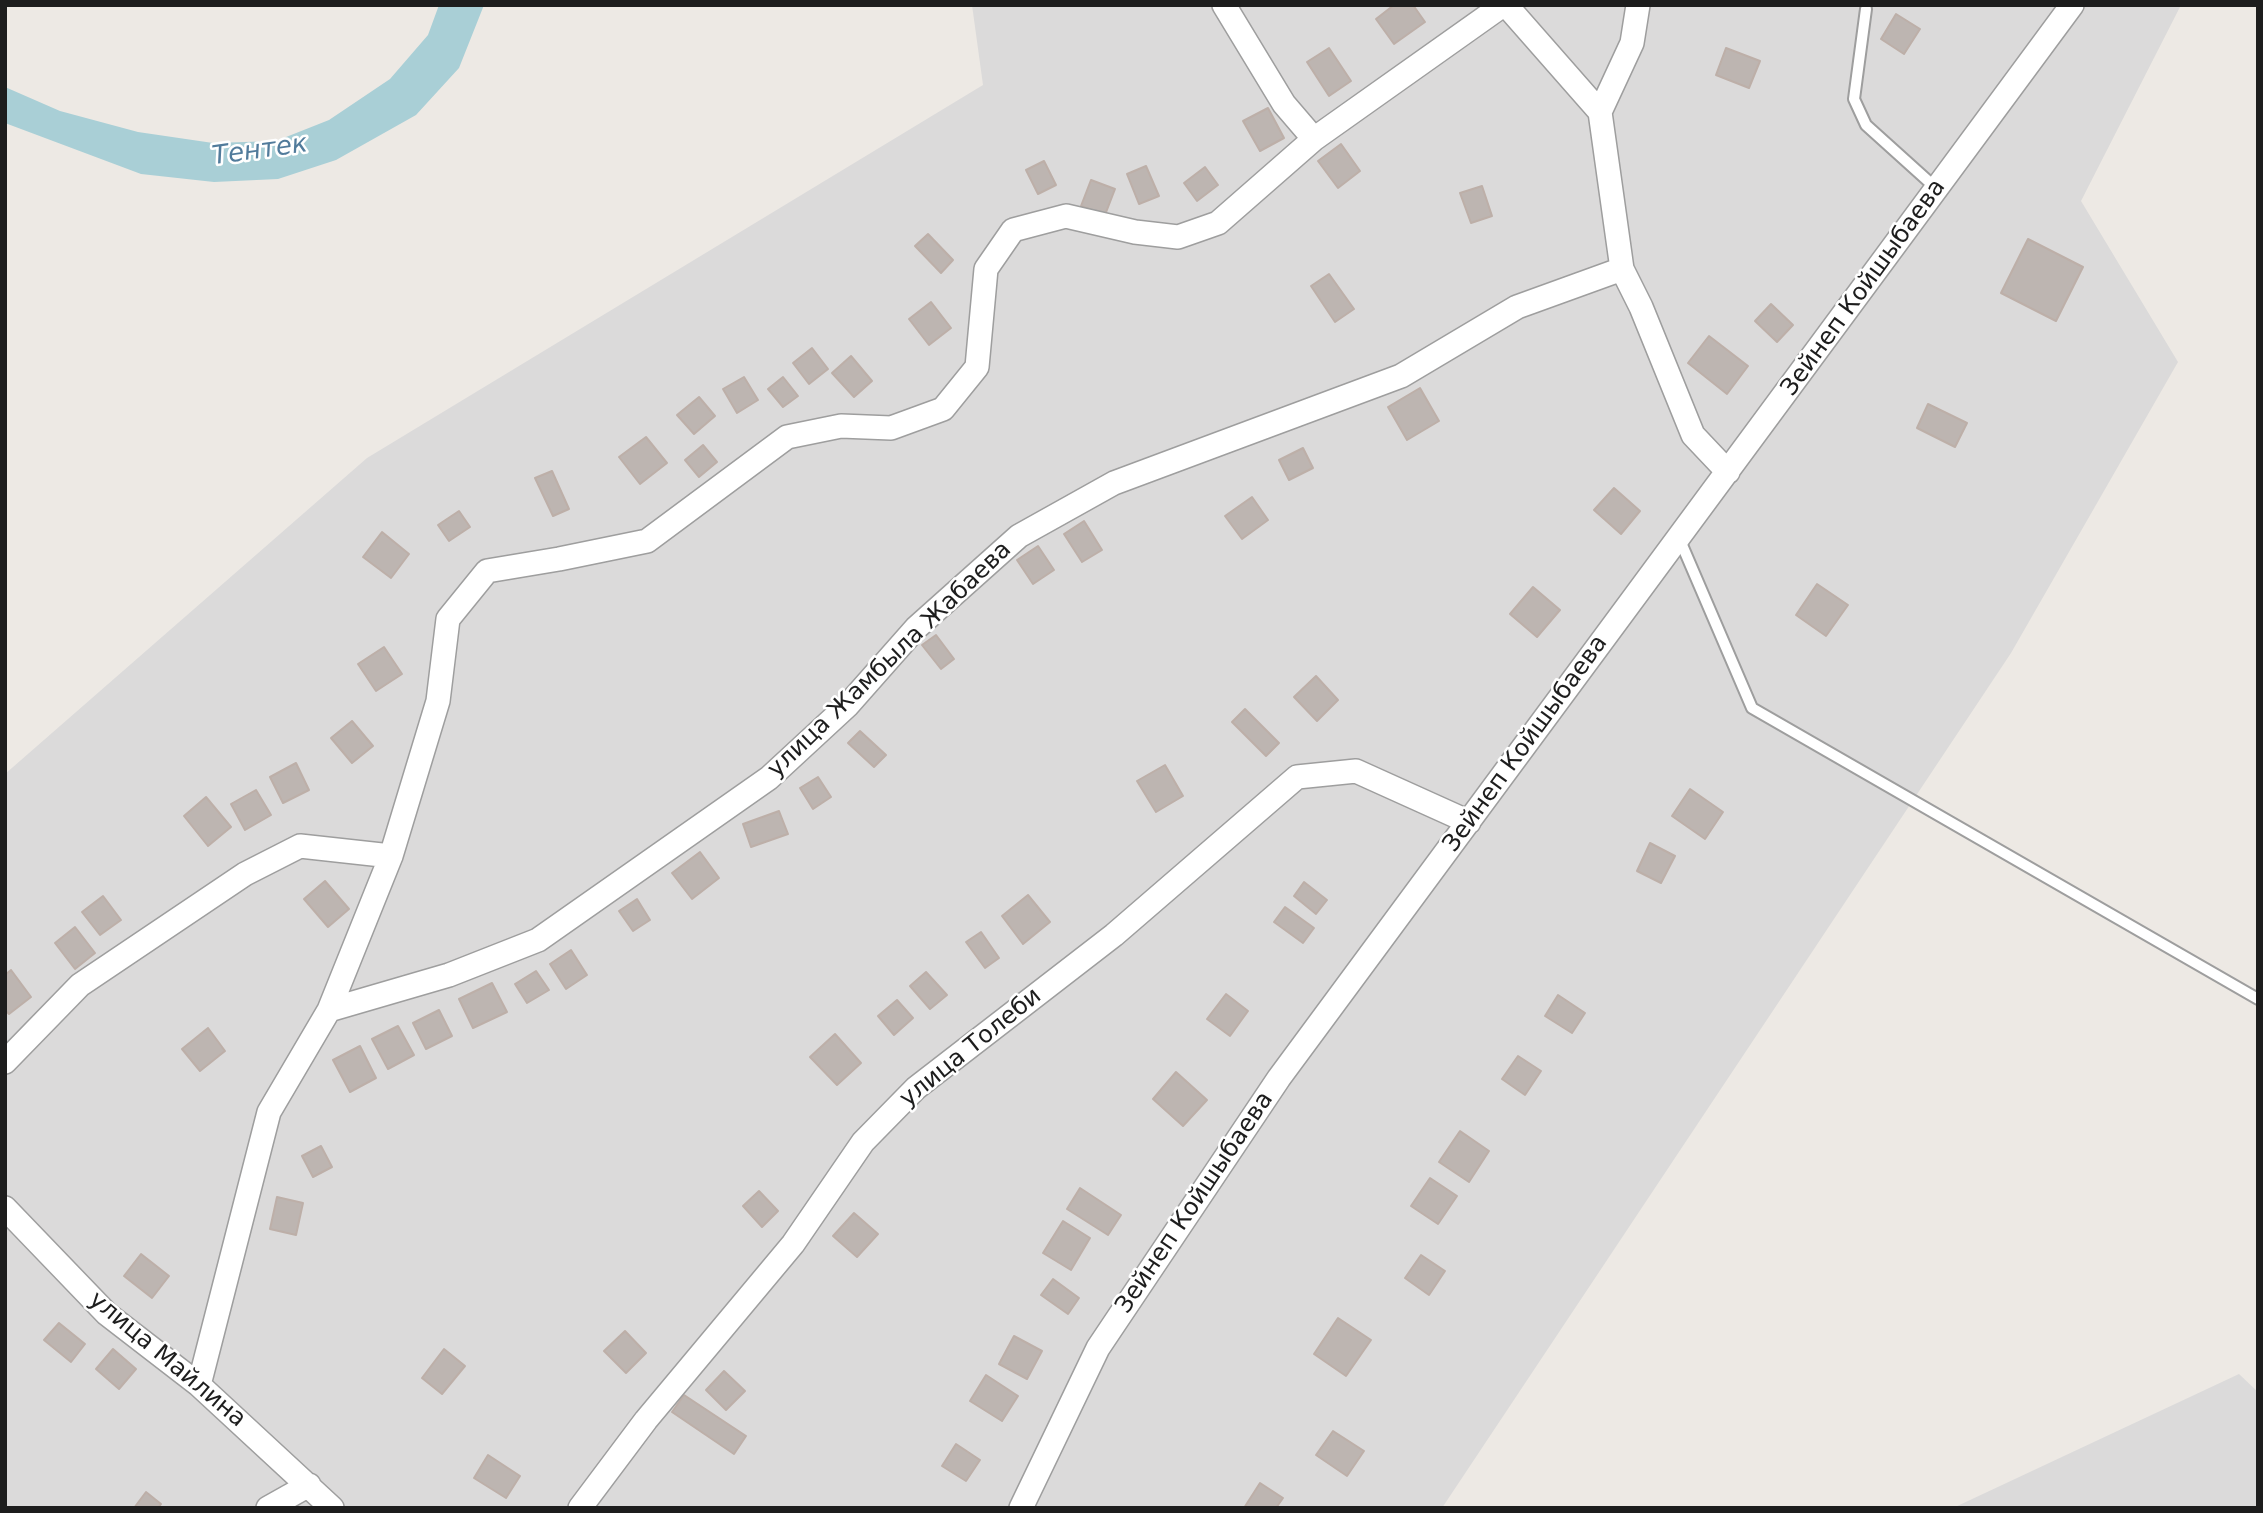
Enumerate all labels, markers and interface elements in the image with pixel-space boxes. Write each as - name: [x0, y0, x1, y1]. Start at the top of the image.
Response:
- water label: Тентек: [210, 129, 310, 173]
- street label: Зейнеп Койшыбаева: [1776, 174, 1952, 402]
- street label: улица Жамбыла Жабаева: [762, 536, 1018, 784]
- street label: Зейнеп Койшыбаева: [1438, 630, 1614, 858]
- street label: улица Толеби: [894, 982, 1048, 1114]
- street label: Зейнеп Койшыбаева: [1110, 1087, 1280, 1319]
- street label: улица Майлина: [83, 1286, 251, 1434]

